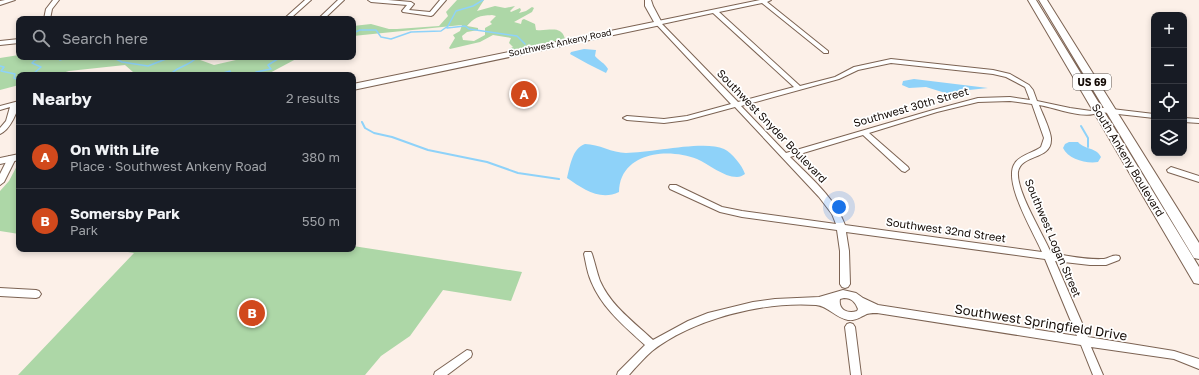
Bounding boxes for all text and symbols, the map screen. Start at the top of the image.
map controls [1151,12,1187,156]
button: + [1151,12,1187,48]
search box [16,16,356,60]
street label: Southwest Ankeny Road [507,26,612,59]
icon: search [30,27,52,49]
text: Search here [62,29,148,47]
button: − [1151,48,1187,84]
street label: Southwest Snyder Boulevard [715,66,830,185]
road number: US 69 [1073,74,1111,90]
pin: A [511,79,537,109]
street label: Southwest 30th Street [852,84,970,129]
button: locate [1151,84,1187,120]
text: Nearby [32,88,92,109]
text: 2 results [286,90,340,106]
street label: South Ankeny Boulevard [1090,101,1167,219]
button: layers [1151,120,1187,156]
text: On With Life [70,140,159,158]
text: A [40,149,50,165]
text: 380 m [302,149,340,165]
text: Place · Southwest Ankeny Road [70,158,267,174]
street label: Southwest Logan Street [1023,177,1084,299]
your location [829,197,849,217]
text: Somersby Park [70,204,180,222]
text: B [40,213,50,229]
text: 550 m [302,213,340,229]
street label: Southwest 32nd Street [885,215,1007,244]
text: Park [70,222,98,238]
pin: B [239,298,265,328]
street label: Southwest Springfield Drive [954,300,1128,344]

